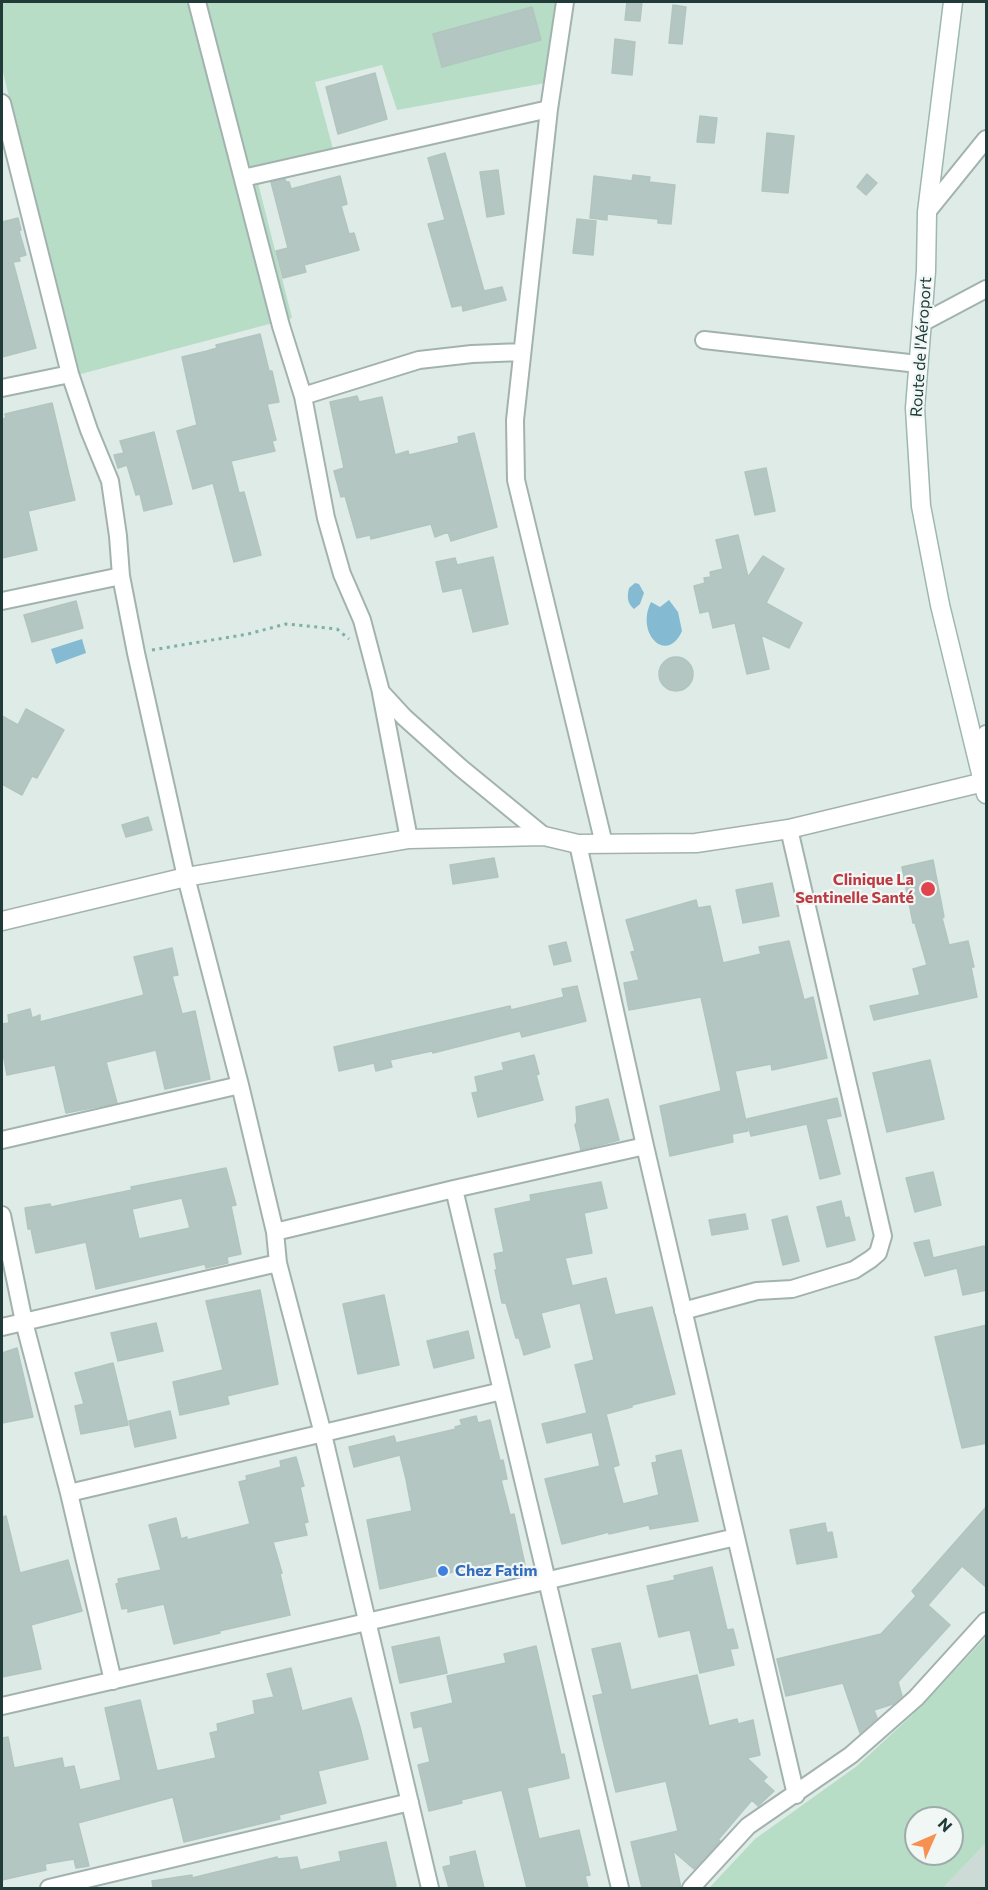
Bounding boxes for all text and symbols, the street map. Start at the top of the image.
street label: Route de l'Aéroport [907,276,935,418]
place label: Clinique La Sentinelle Santé [795,870,914,908]
marker: Clinique La Sentinelle Santé [919,880,937,898]
place label: Chez Fatim [455,1561,537,1581]
marker: Chez Fatim [436,1564,450,1578]
north arrow [904,1806,964,1866]
text: N [935,1813,957,1835]

